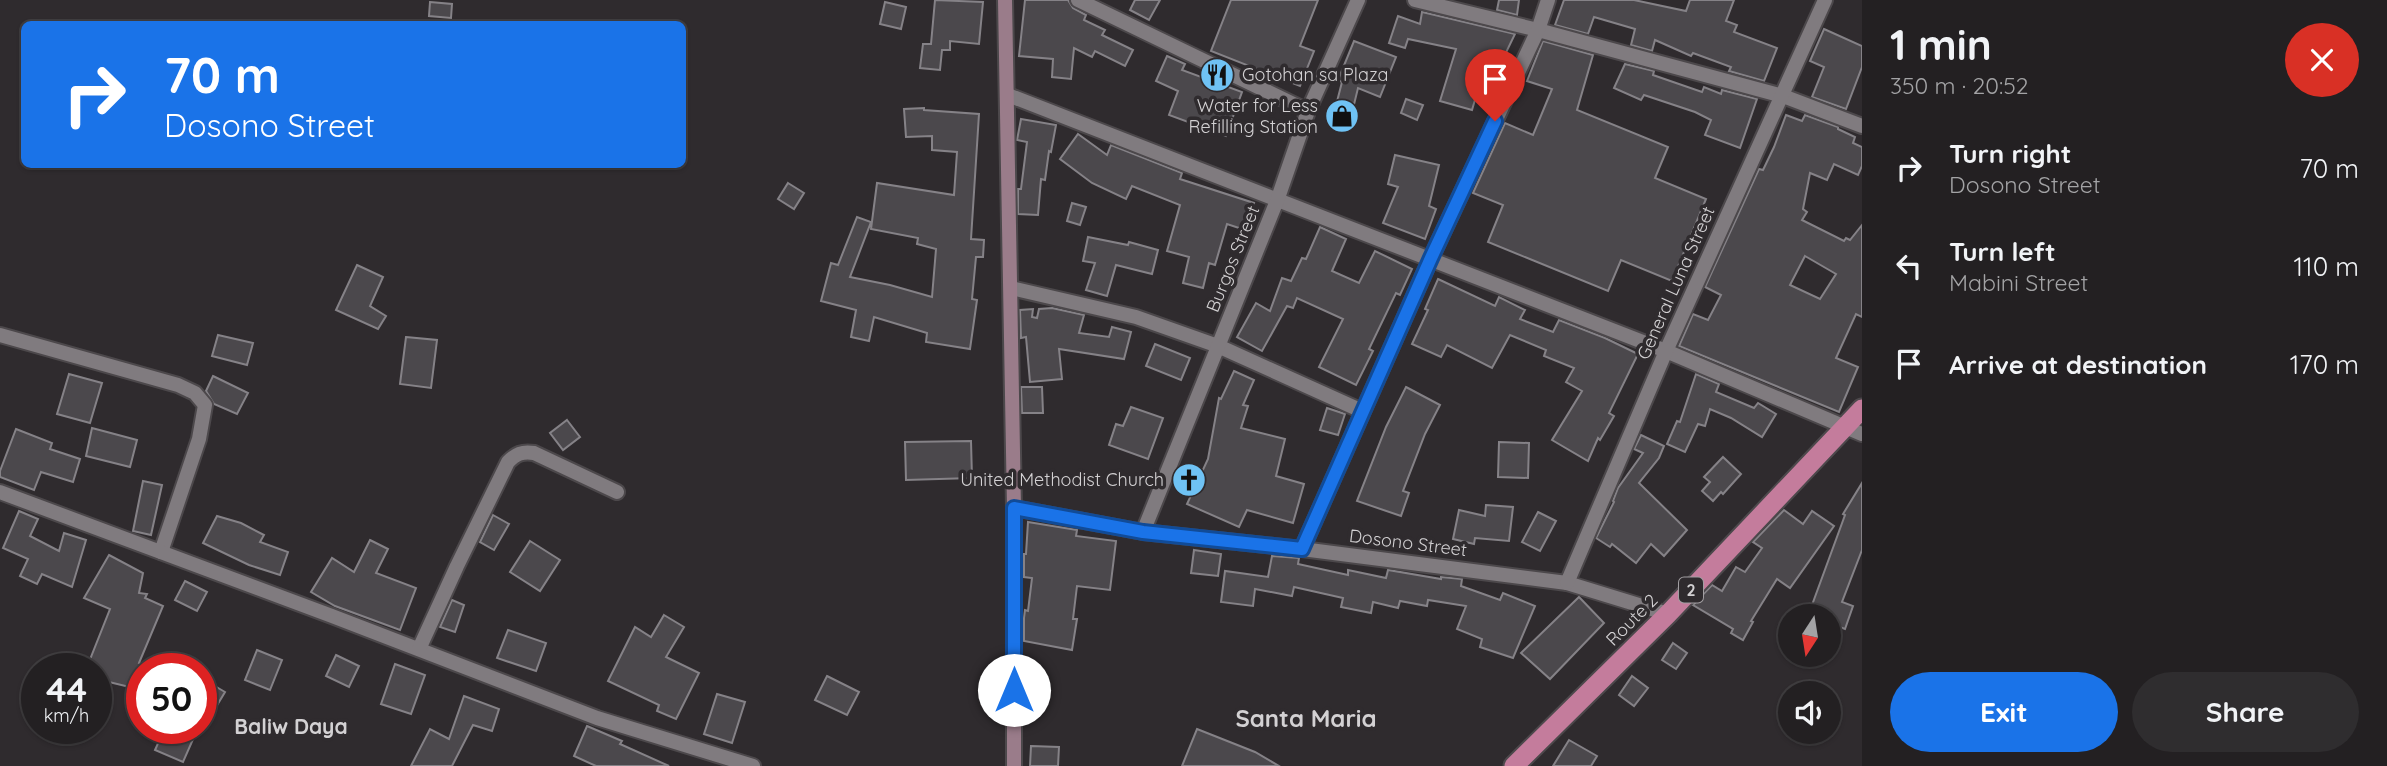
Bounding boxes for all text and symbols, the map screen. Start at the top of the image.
text: 1 min [1890,18,1992,71]
button: close [2285,23,2359,97]
text: 70 m [164,44,280,105]
icon: right [49,49,140,140]
pin [1465,49,1525,121]
restaurant icon: Gotohan sa Plaza [1198,56,1236,94]
icon: arrive [1476,60,1514,98]
place label: Gotohan sa Plaza [1242,63,1388,86]
text: 350 m · 20:52 [1890,71,2029,100]
place label: Water for Less Refilling Station [1189,94,1318,138]
shop icon: Water for Less Refilling Station [1323,97,1361,135]
text: Dosono Street [164,105,375,145]
text: Turn right [1949,137,2071,170]
icon: right [1890,149,1928,187]
text: 70 m [2299,152,2359,185]
text: Dosono Street [1949,170,2101,199]
street label: Burgos Street [1201,202,1264,315]
street label: General Luna Street [1631,203,1720,363]
text: Turn left [1949,235,2056,268]
icon: left [1890,247,1928,285]
text: 110 m [2293,250,2359,283]
text: Mabini Street [1949,268,2088,297]
icon: arrive [1890,345,1928,383]
text: Arrive at destination [1949,348,2207,381]
text: 170 m [2290,348,2359,381]
church icon: United Methodist Church [1170,461,1208,499]
place label: United Methodist Church [960,468,1164,491]
street label: Dosono Street [1348,524,1468,561]
road number: 2 [1679,578,1703,603]
street label: Route 2 [1601,589,1662,650]
north arrow [1778,604,1841,667]
map controls [1778,604,1841,744]
speed limit sign: 50 [126,653,217,744]
position arrow [977,653,1051,727]
text: 44 [46,667,87,711]
button: Exit [1890,672,2118,752]
button: Share [2132,672,2359,752]
button: sound [1778,681,1841,744]
district label: Santa Maria [1235,703,1377,733]
text: km/h [44,704,89,727]
district label: Baliw Daya [234,713,348,739]

